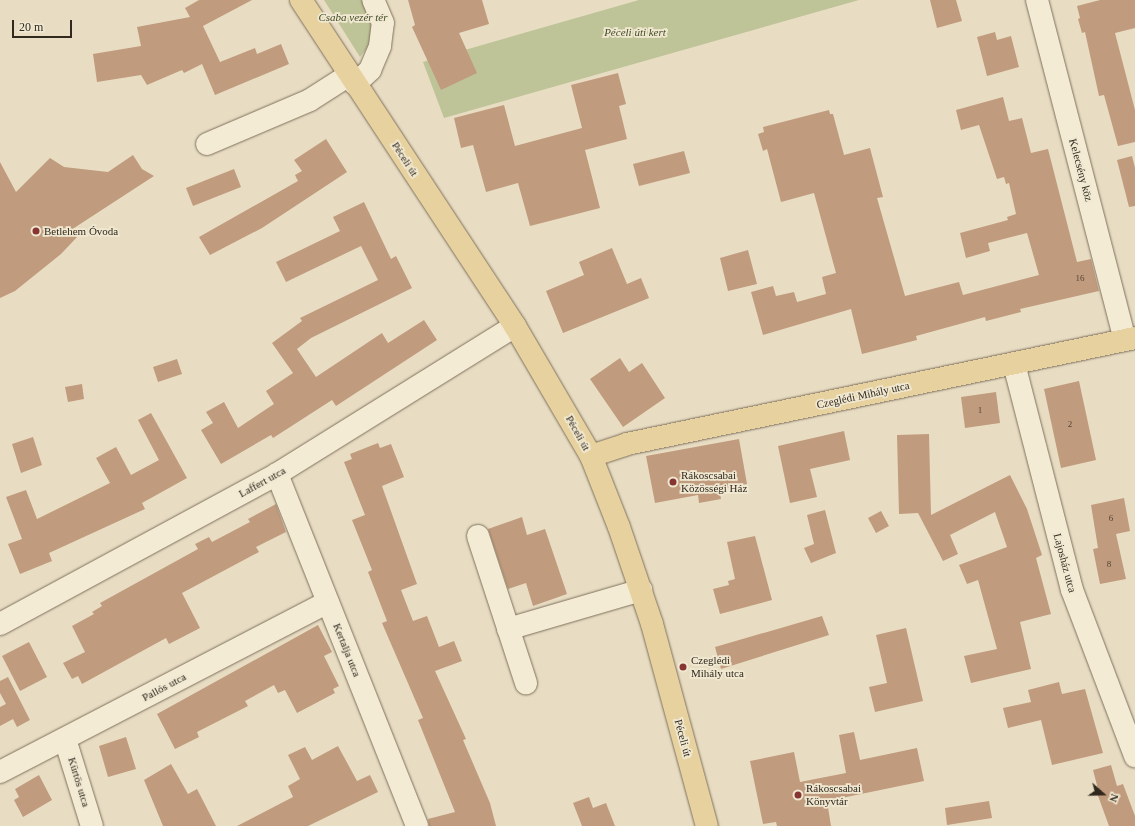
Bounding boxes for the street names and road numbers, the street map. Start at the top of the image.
street label: Kelecsény köz [1066,137,1096,203]
street label: Péceli út [389,139,421,179]
street label: Czeglédi Mihály utca [815,379,911,411]
street label: Péceli út [563,413,593,453]
street label: Laffert utca [236,464,288,500]
street label: Lajosház utca [1051,532,1079,594]
street label: Kertalja utca [330,621,364,679]
street label: Pallós utca [140,670,188,704]
street label: Péceli út [672,718,694,758]
street label: Kürtös utca [65,756,93,808]

